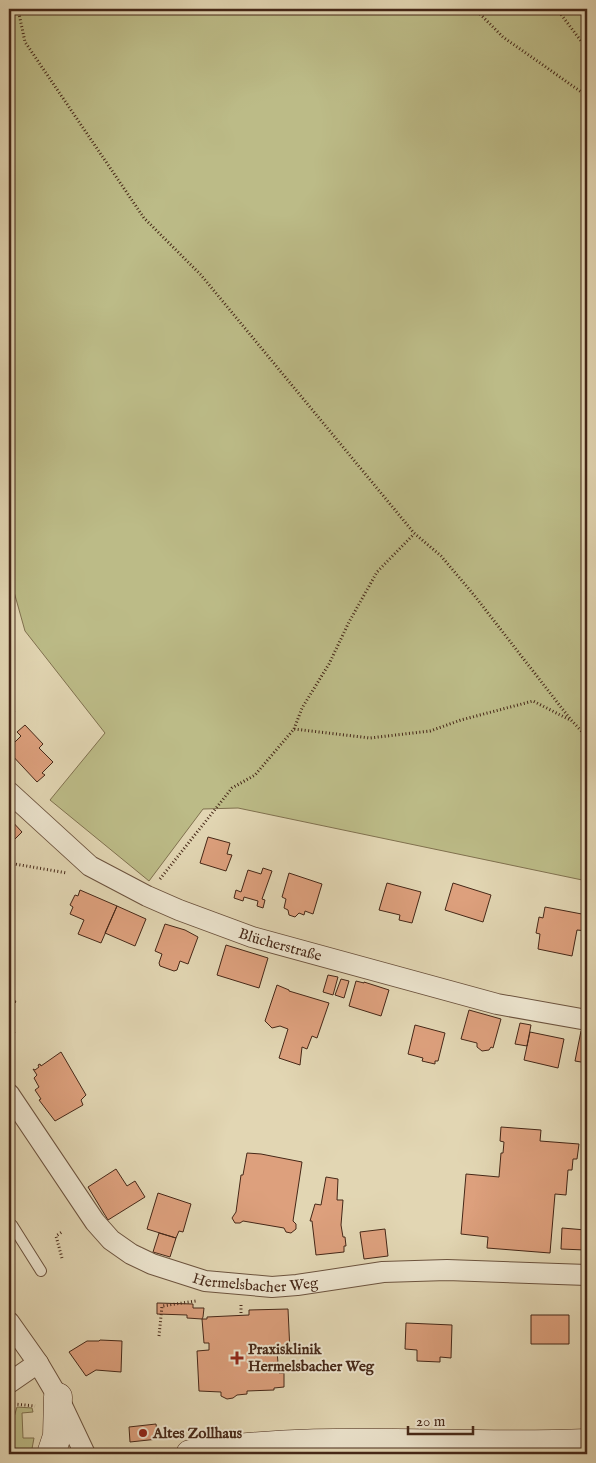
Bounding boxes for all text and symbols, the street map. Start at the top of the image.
street label: Blücherstraße [236,924,324,966]
street label: Hermelsbacher Weg [190,1269,320,1297]
place label: Praxisklinik Hermelsbacher Weg [248,1340,375,1376]
marker: Praxisklinik Hermelsbacher Weg [230,1351,244,1365]
scale bar [408,1403,474,1435]
text: 20 m [416,1412,446,1431]
place label: Altes Zollhaus [152,1424,243,1443]
marker: Altes Zollhaus [137,1427,149,1439]

